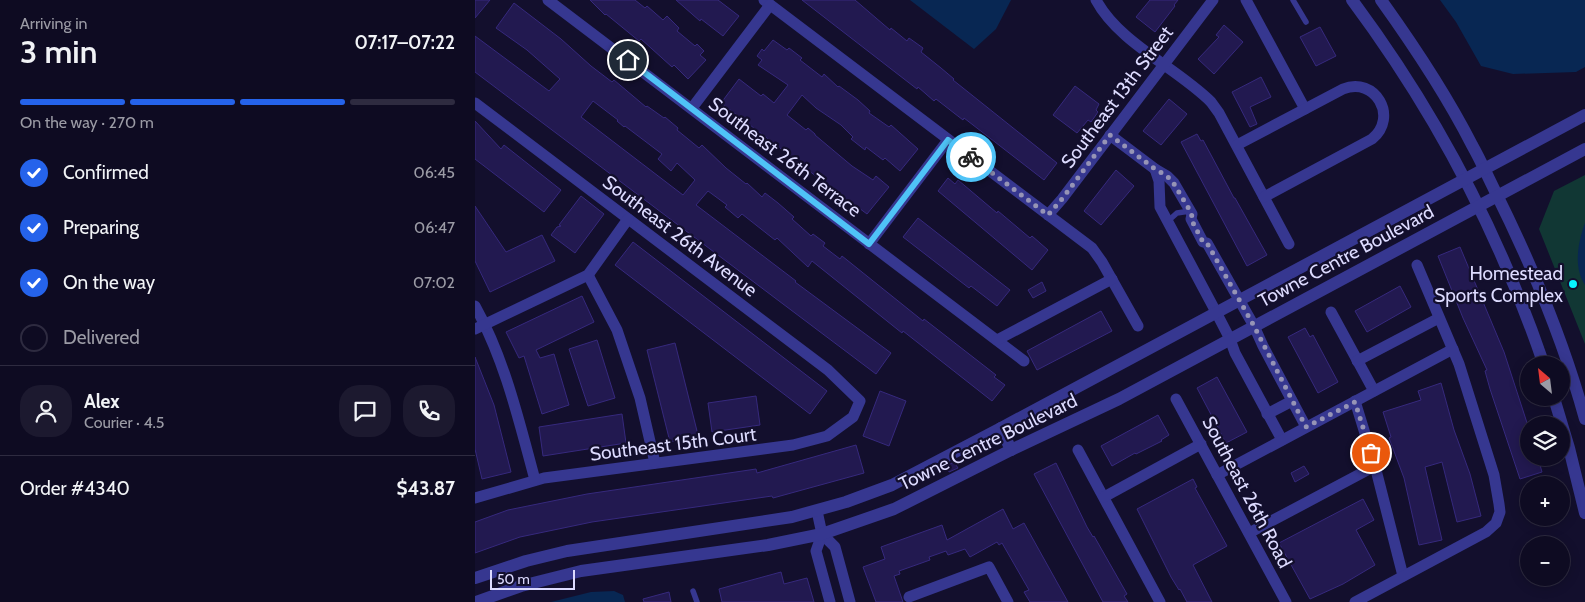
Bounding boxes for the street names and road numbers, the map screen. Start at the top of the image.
street label: Southeast 13th Street [1056,21,1178,173]
street label: Southeast 26th Terrace [704,92,866,222]
street label: Southeast 26th Avenue [598,170,762,302]
street label: Towne Centre Boulevard [1254,200,1438,312]
street label: Towne Centre Boulevard [895,389,1081,495]
street label: Southeast 26th Road [1197,412,1297,572]
street label: Southeast 15th Court [589,422,758,466]

